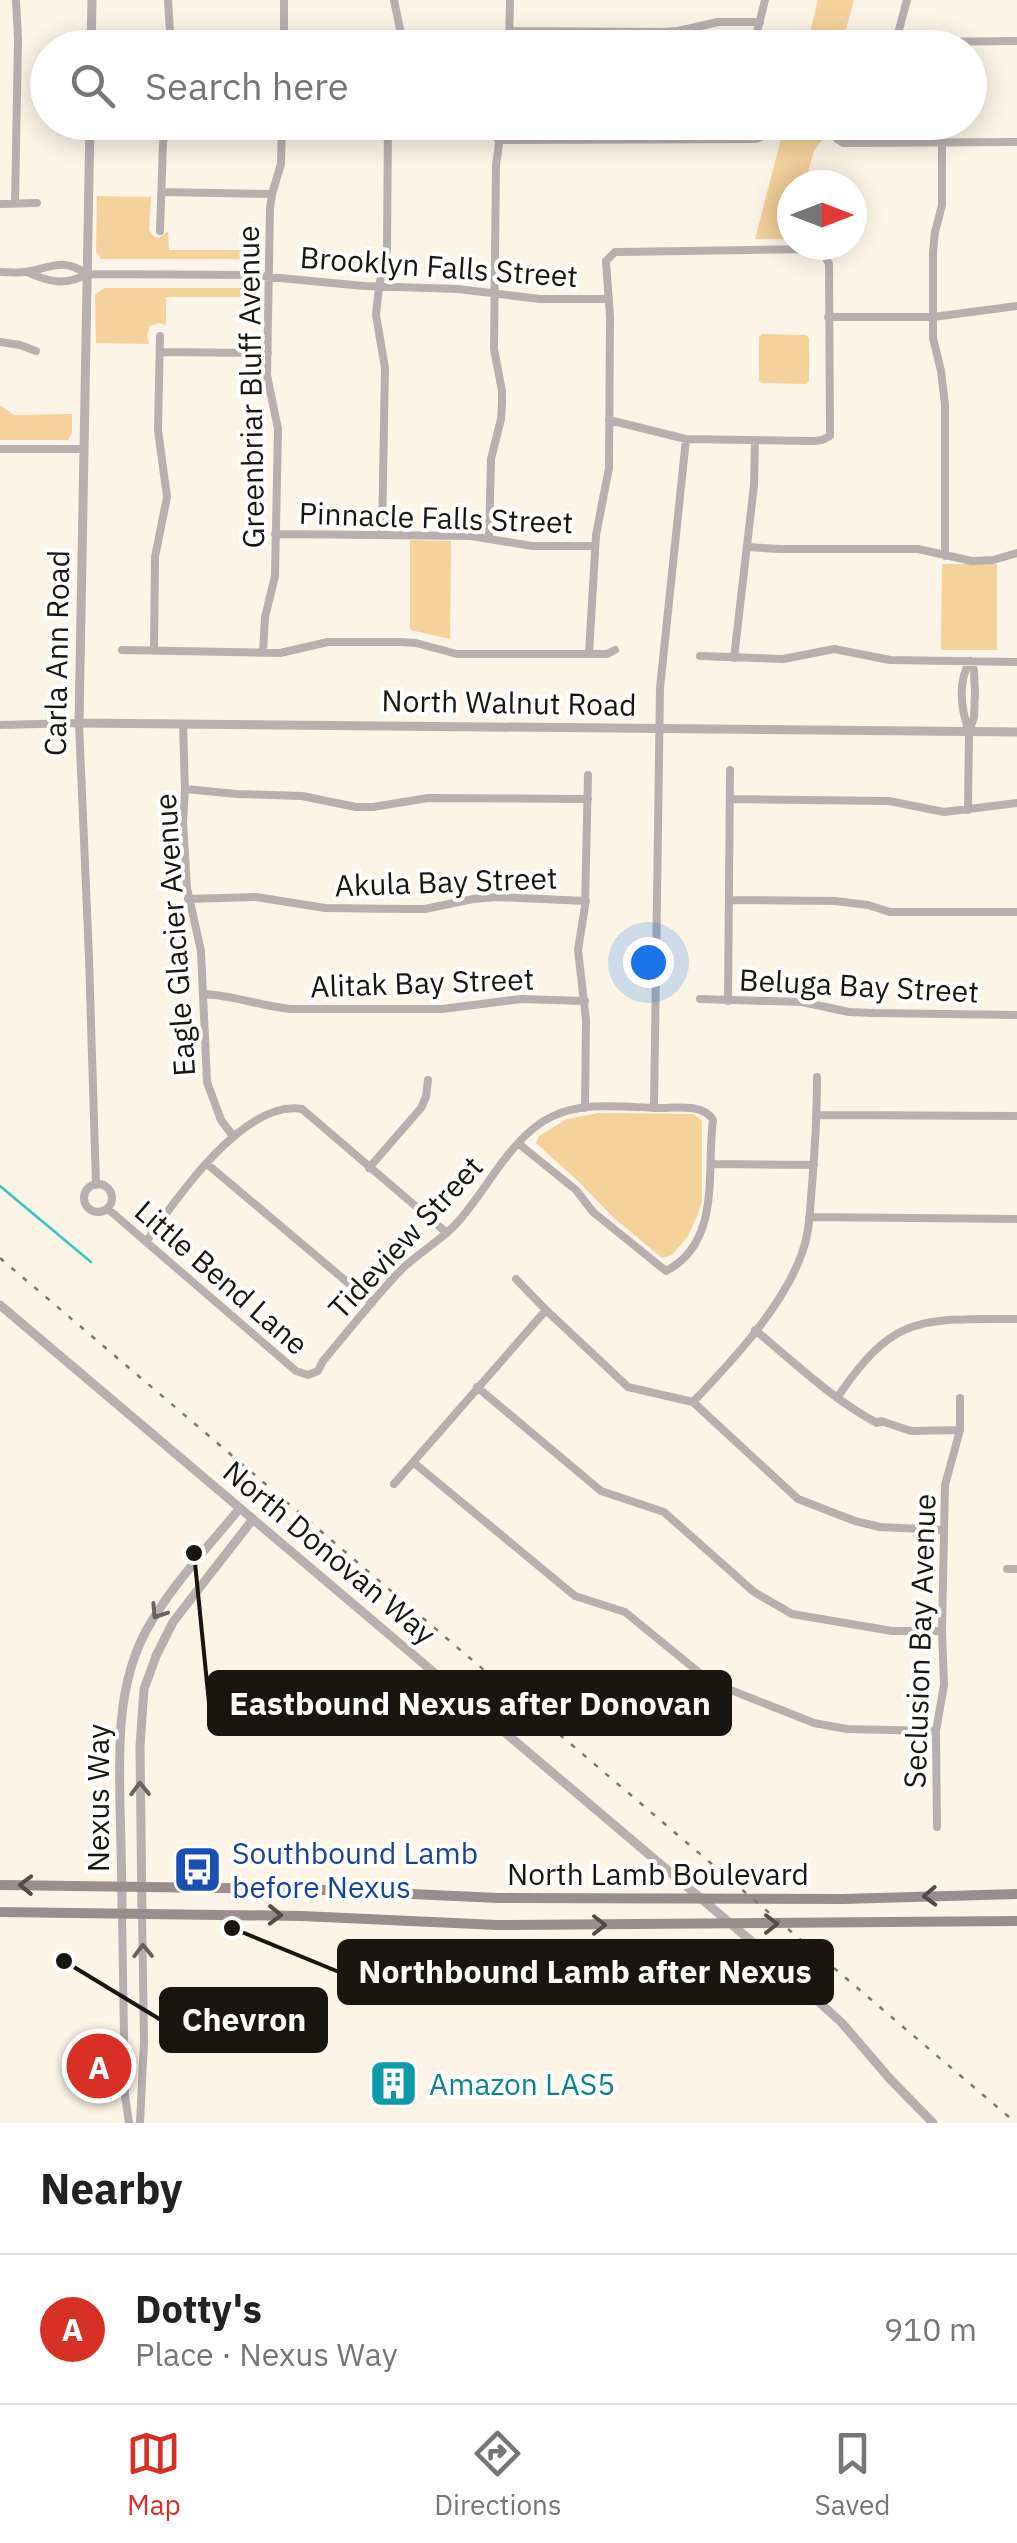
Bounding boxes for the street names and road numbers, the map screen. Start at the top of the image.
street label: Greenbriar Bluff Avenue [228,225,272,549]
street label: Brooklyn Falls Street [299,237,579,295]
street label: Pinnacle Falls Street [298,493,574,541]
street label: Carla Ann Road [35,550,77,756]
street label: North Walnut Road [381,680,637,724]
street label: Eagle Glacier Avenue [145,792,203,1078]
street label: Akula Bay Street [334,858,558,904]
street label: Alitak Bay Street [309,959,535,1005]
street label: Beluga Bay Street [738,959,980,1011]
street label: Tideview Street [319,1147,491,1327]
street label: Little Bend Lane [127,1191,317,1363]
street label: North Donovan Way [215,1451,445,1653]
street label: Seclusion Bay Avenue [894,1493,944,1789]
street label: Nexus Way [78,1724,117,1872]
street label: North Lamb Boulevard [507,1854,809,1893]

